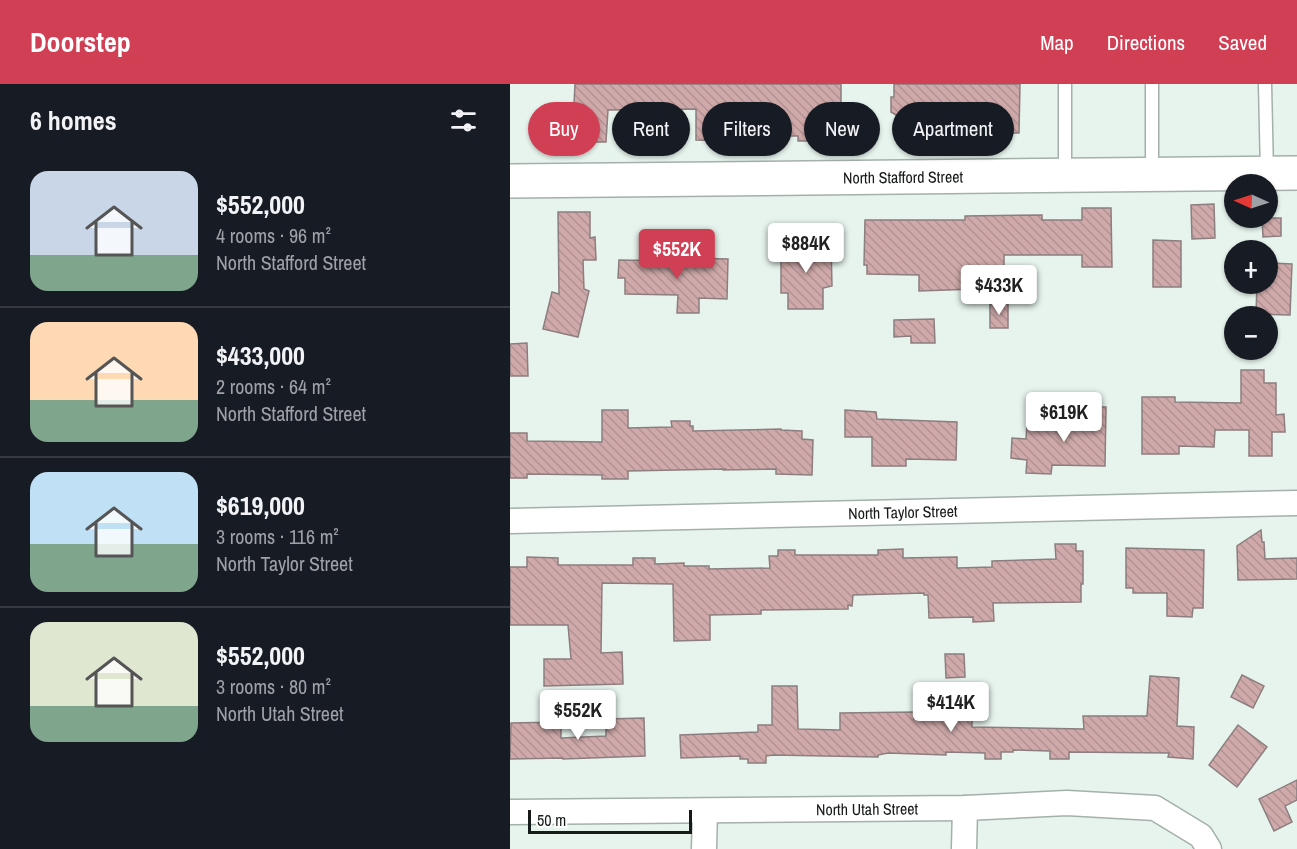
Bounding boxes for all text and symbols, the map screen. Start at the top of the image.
text: Doorstep [30,23,131,61]
text: Map [1040,28,1074,57]
text: Directions [1107,28,1185,57]
text: Saved [1218,28,1267,57]
chip: Buy [528,102,600,156]
chip: Rent [612,102,690,156]
chip: Filters [702,102,792,156]
chip: New [804,102,880,156]
chip: Apartment [892,102,1014,156]
text: 6 homes [30,103,117,138]
icon: filters [447,104,480,137]
street label: North Stafford Street [843,165,964,189]
north arrow [1224,174,1278,228]
map controls [1224,174,1278,360]
text: $552,000 [216,187,305,222]
icon: home [78,195,150,267]
text: 4 rooms · 96 m² [216,222,331,249]
pin: $884K [764,223,848,274]
pin: $552K [635,229,719,280]
text: $884K [782,229,830,256]
text: $552K [653,235,701,262]
button: + [1224,240,1278,294]
text: North Stafford Street [216,249,366,276]
pin: $433K [957,265,1041,316]
text: $433K [975,271,1023,298]
button: − [1224,306,1278,360]
text: $433,000 [216,338,305,373]
icon: home [78,346,150,418]
text: 2 rooms · 64 m² [216,373,331,400]
pin: $619K [1022,392,1106,443]
text: $619K [1040,398,1088,425]
text: North Stafford Street [216,400,366,427]
text: $619,000 [216,488,305,523]
icon: home [78,496,150,568]
street label: North Taylor Street [848,500,958,524]
text: 3 rooms · 116 m² [216,523,339,550]
text: North Taylor Street [216,550,353,577]
text: $552,000 [216,638,305,673]
icon: home [78,646,150,718]
text: 3 rooms · 80 m² [216,673,331,700]
pin: $414K [909,682,993,733]
text: $414K [927,688,975,715]
pin: $552K [536,690,620,741]
text: $552K [554,696,602,723]
text: North Utah Street [216,700,344,727]
street label: North Utah Street [816,797,919,820]
scale bar [528,807,692,834]
text: 50 m [537,809,566,831]

